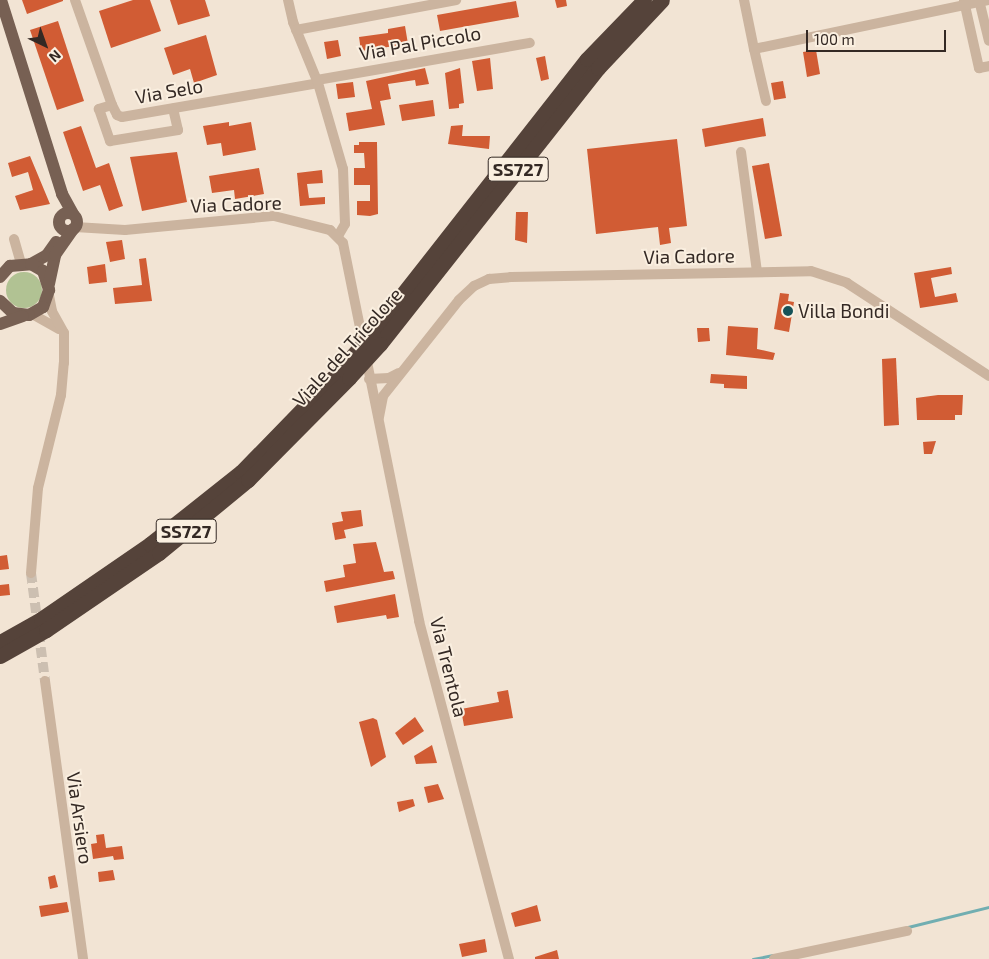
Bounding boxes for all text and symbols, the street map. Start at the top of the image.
north arrow [20,20,70,70]
scale bar [809,20,949,52]
street label: Via Pal Piccolo [357,21,483,65]
text: 100 m [814,30,855,48]
text: N [46,47,65,66]
street label: Via Selo [133,74,205,108]
road number: SS727 [487,153,549,184]
street label: Via Cadore [190,191,282,217]
street label: Via Cadore [643,244,735,268]
street label: Viale del Tricolore [287,282,407,412]
place label: Villa Bondi [798,300,889,322]
marker: Villa Bondi [782,305,794,317]
road number: SS727 [155,516,217,546]
street label: Via Trentola [425,614,473,720]
street label: Via Arsiero [62,770,98,866]

